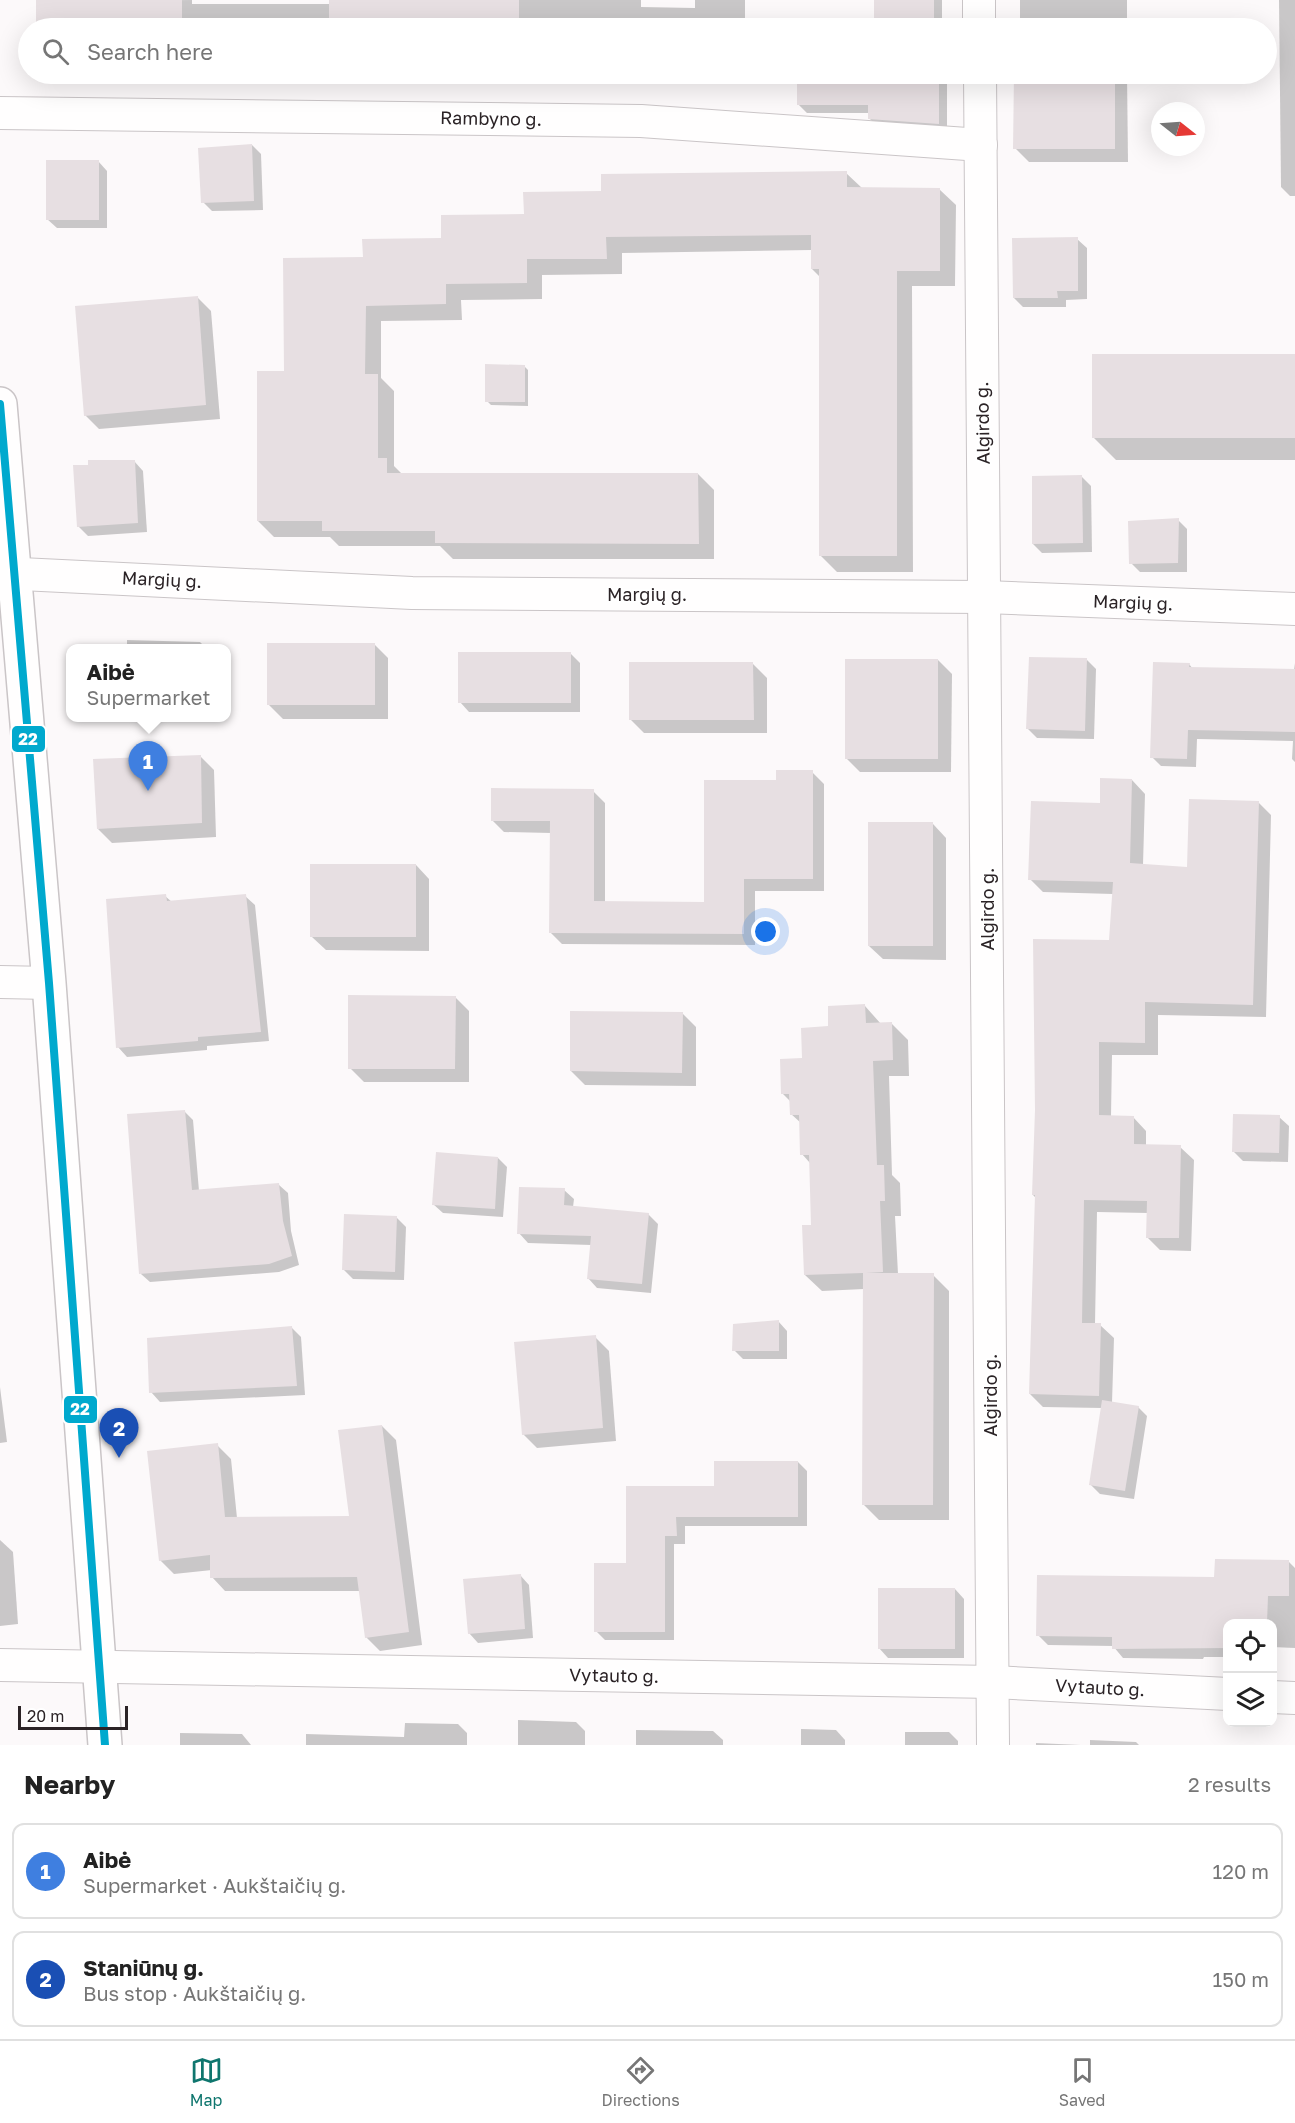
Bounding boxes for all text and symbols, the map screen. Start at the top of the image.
search box [18,18,1277,84]
icon: search [39,35,72,68]
text: Search here [87,38,213,65]
north arrow [1151,102,1205,156]
street label: Rambyno g. [440,106,542,130]
street label: Algirdo g. [970,381,994,465]
street label: Margių g. [121,566,203,592]
street label: Margių g. [607,583,687,605]
street label: Margių g. [1093,590,1174,614]
popup [66,644,231,722]
text: Aibė [87,658,135,685]
text: Supermarket [87,685,210,709]
line badge: 22 [11,725,46,753]
text: 22 [18,729,38,749]
pin: 1 [128,742,168,791]
street label: Algirdo g. [976,868,998,950]
your location [751,917,780,946]
street label: Algirdo g. [979,1354,1001,1436]
line badge: 22 [63,1395,98,1424]
text: 22 [70,1399,90,1419]
pin: 2 [100,1408,138,1458]
map controls [1223,1619,1277,1727]
button: locate [1223,1619,1277,1673]
street label: Vytauto g. [569,1663,659,1687]
button: layers [1223,1673,1277,1727]
street label: Vytauto g. [1055,1674,1146,1700]
scale bar [18,1703,128,1730]
text: 20 m [27,1706,64,1726]
text: Nearby [24,1769,115,1800]
text: 2 results [1188,1772,1271,1796]
text: Aibė [83,1846,131,1873]
text: 1 [40,1859,51,1883]
text: 120 m [1213,1859,1269,1883]
text: Supermarket · Aukštaičių g. [83,1873,346,1897]
text: Staniūnų g. [83,1954,204,1981]
text: 2 [39,1967,52,1991]
text: 150 m [1213,1967,1269,1991]
text: Bus stop · Aukštaičių g. [83,1981,306,2005]
tab: Map [190,2054,223,2110]
tab: Directions [602,2054,680,2110]
tab: Saved [1059,2054,1105,2110]

